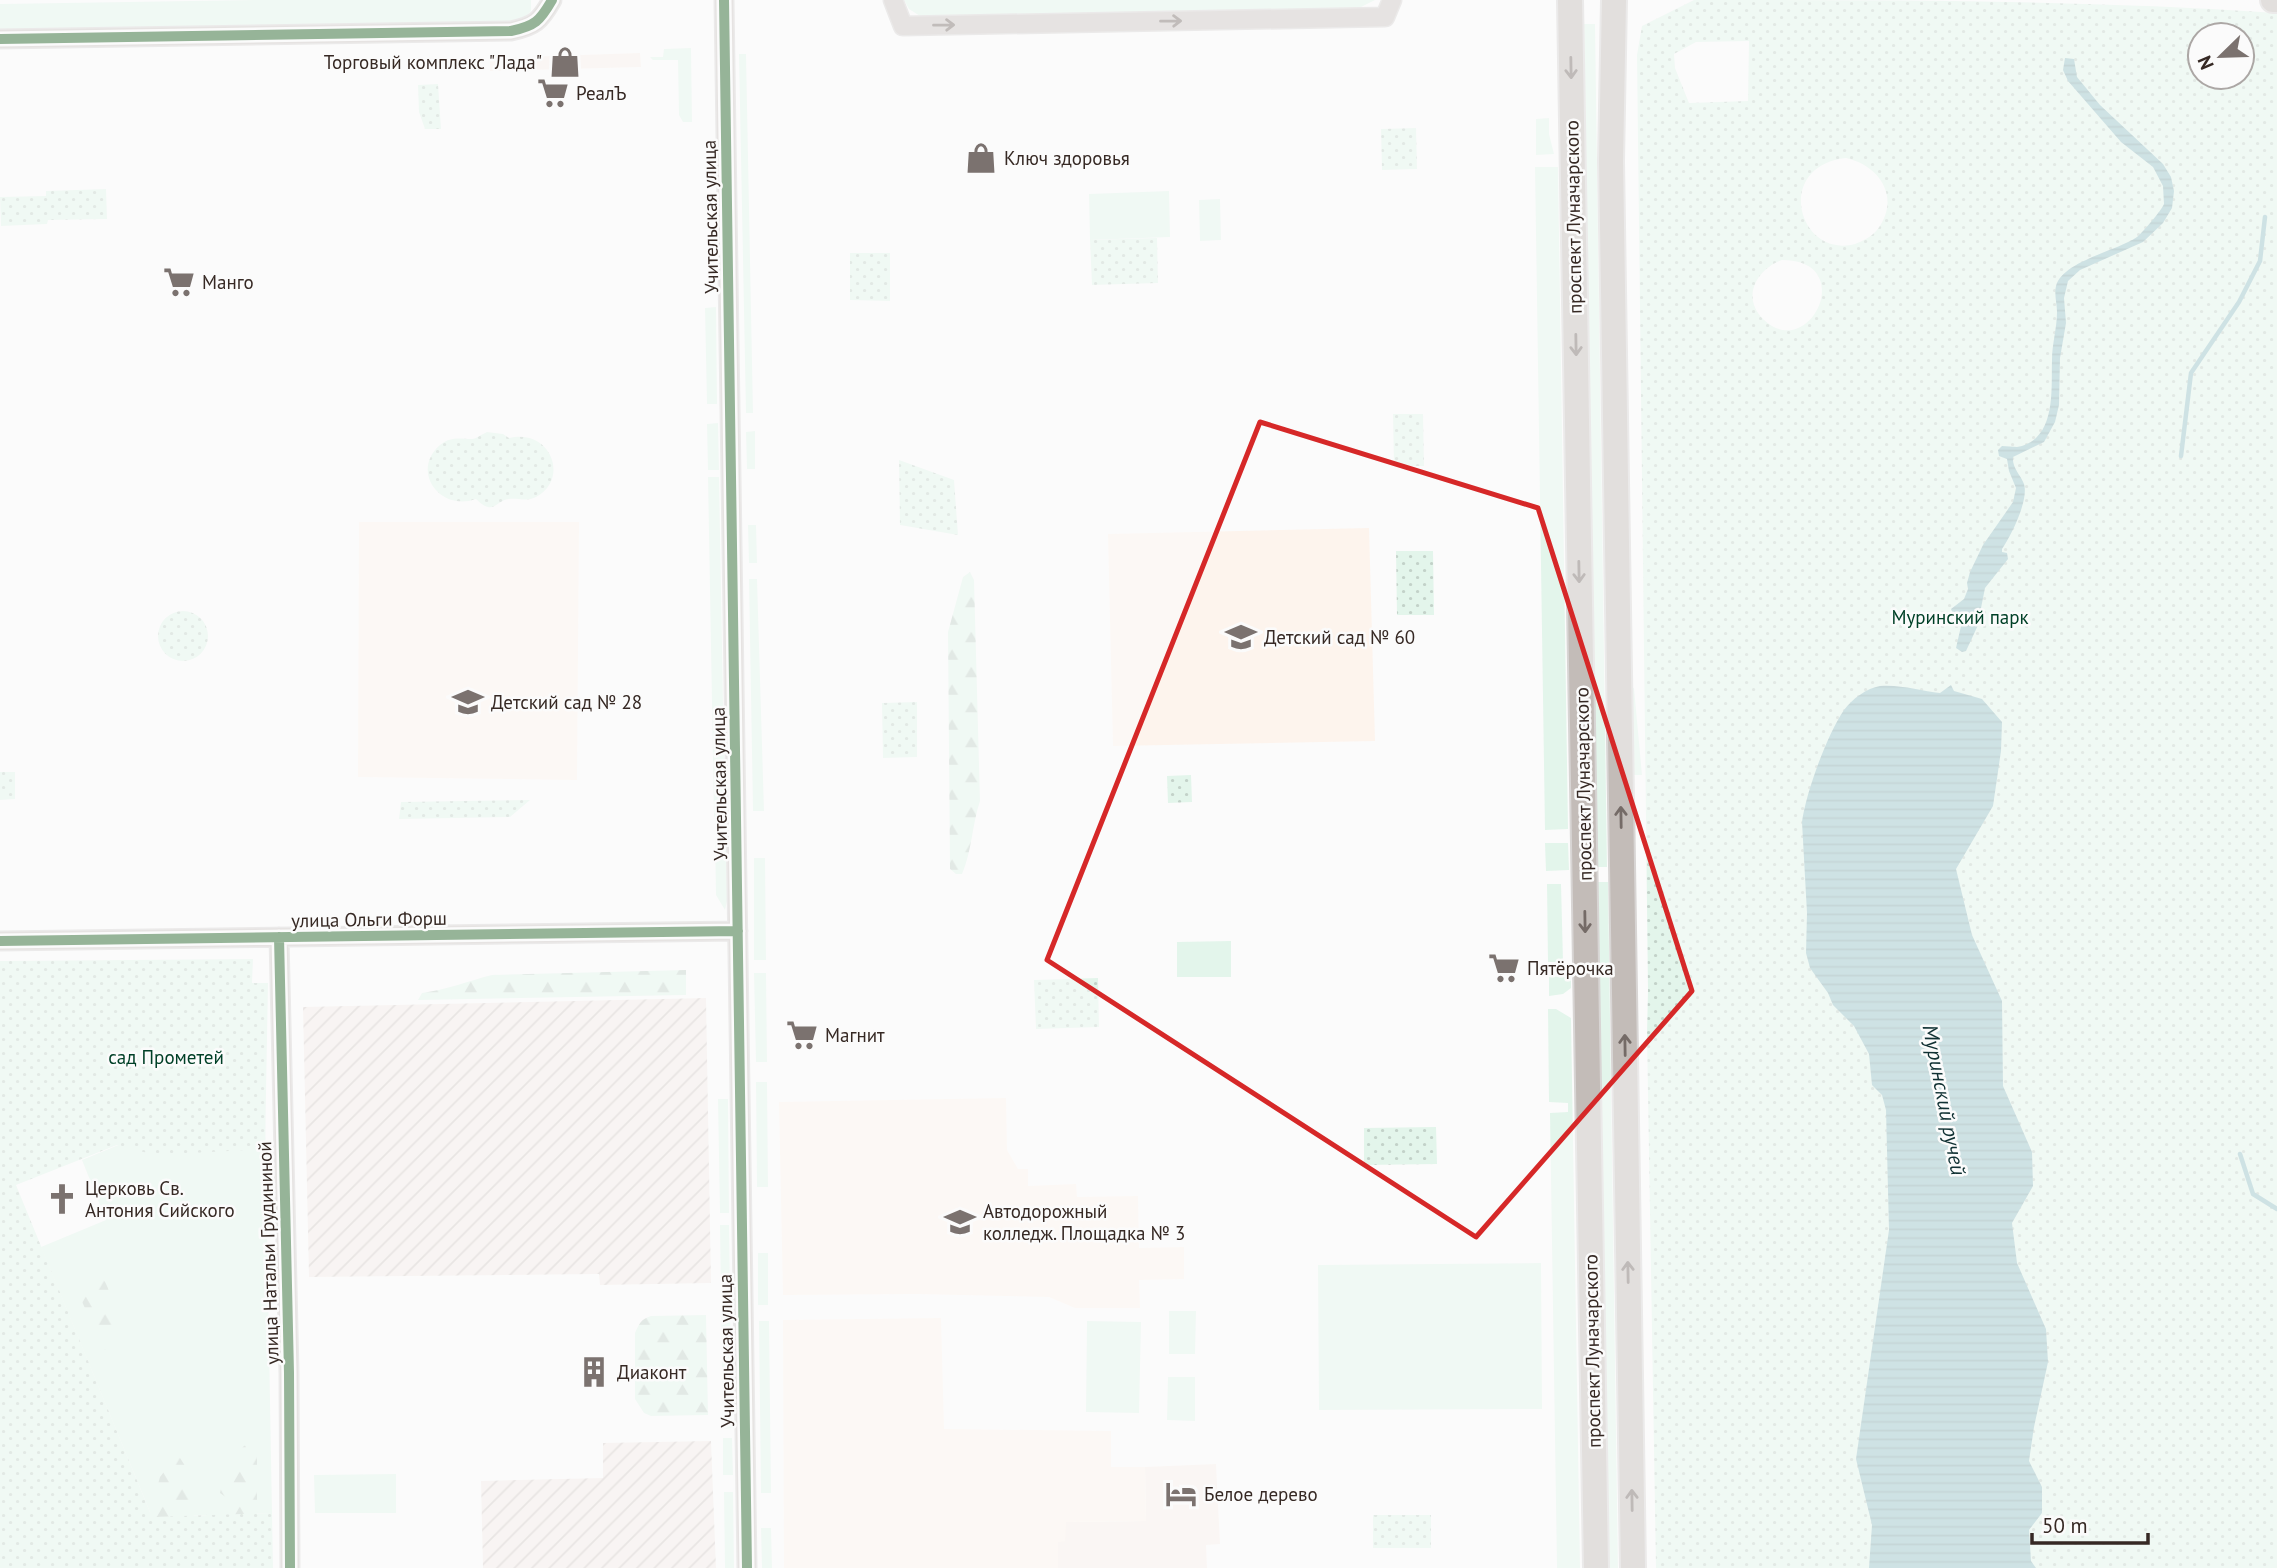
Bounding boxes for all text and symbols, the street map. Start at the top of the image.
one-way arrow [1159,14,1182,27]
one-way arrow [932,18,955,32]
north arrow [2186,21,2256,91]
shop icon: Торговый комплекс "Лада" [548,45,582,79]
place label: Торговый комплекс "Лада" [324,50,542,74]
text: N [2192,52,2219,73]
one-way arrow [1564,56,1578,79]
supermarket icon: РеалЪ [536,76,570,110]
place label: РеалЪ [576,81,627,105]
street label: проспект Луначарского [1559,120,1587,314]
street label: Учительская улица [697,140,723,294]
shop icon: Ключ здоровья [964,141,998,175]
place label: Ключ здоровья [1004,146,1130,170]
supermarket icon: Манго [162,265,196,299]
place label: Манго [202,270,254,294]
one-way arrow [1569,333,1582,356]
one-way arrow [1572,560,1586,583]
park label: Муринский парк [1891,605,2029,629]
school or university icon: Детский сад № 60 [1224,620,1258,654]
place label: Детский сад № 60 [1264,625,1415,649]
school or university icon: Детский сад № 28 [451,685,485,719]
street label: проспект Луначарского [1569,687,1597,881]
place label: Детский сад № 28 [491,690,642,714]
street label: Учительская улица [706,707,732,861]
one-way arrow [1614,806,1628,829]
street label: улица Ольги Форш [291,906,447,932]
one-way arrow [1578,910,1592,933]
supermarket icon: Пятёрочка [1487,951,1521,985]
place label: Пятёрочка [1527,956,1614,980]
supermarket icon: Магнит [785,1018,819,1052]
water label: Муринский ручей [1917,1022,1972,1178]
place label: Магнит [825,1023,885,1047]
one-way arrow [1618,1034,1632,1057]
park label: сад Прометей [108,1045,224,1069]
street label: улица Натальи Грудининой [252,1141,284,1365]
place label: Церковь Св. Антония Сийского [85,1176,235,1222]
church icon: Церковь Св. Антония Сийского [45,1182,79,1216]
place label: Автодорожный колледж. Площадка № 3 [983,1199,1185,1245]
school or university icon: Автодорожный колледж. Площадка № 3 [943,1205,977,1239]
street label: проспект Луначарского [1578,1254,1606,1448]
one-way arrow [1621,1261,1635,1284]
street label: Учительская улица [713,1274,739,1428]
building icon: Диаконт [577,1355,611,1389]
place label: Диаконт [617,1360,687,1384]
hotel icon: Белое дерево [1164,1477,1198,1511]
place label: Белое дерево [1204,1482,1318,1506]
one-way arrow [1625,1489,1638,1512]
scale bar [2032,1502,2148,1546]
text: 50 m [2042,1512,2088,1539]

